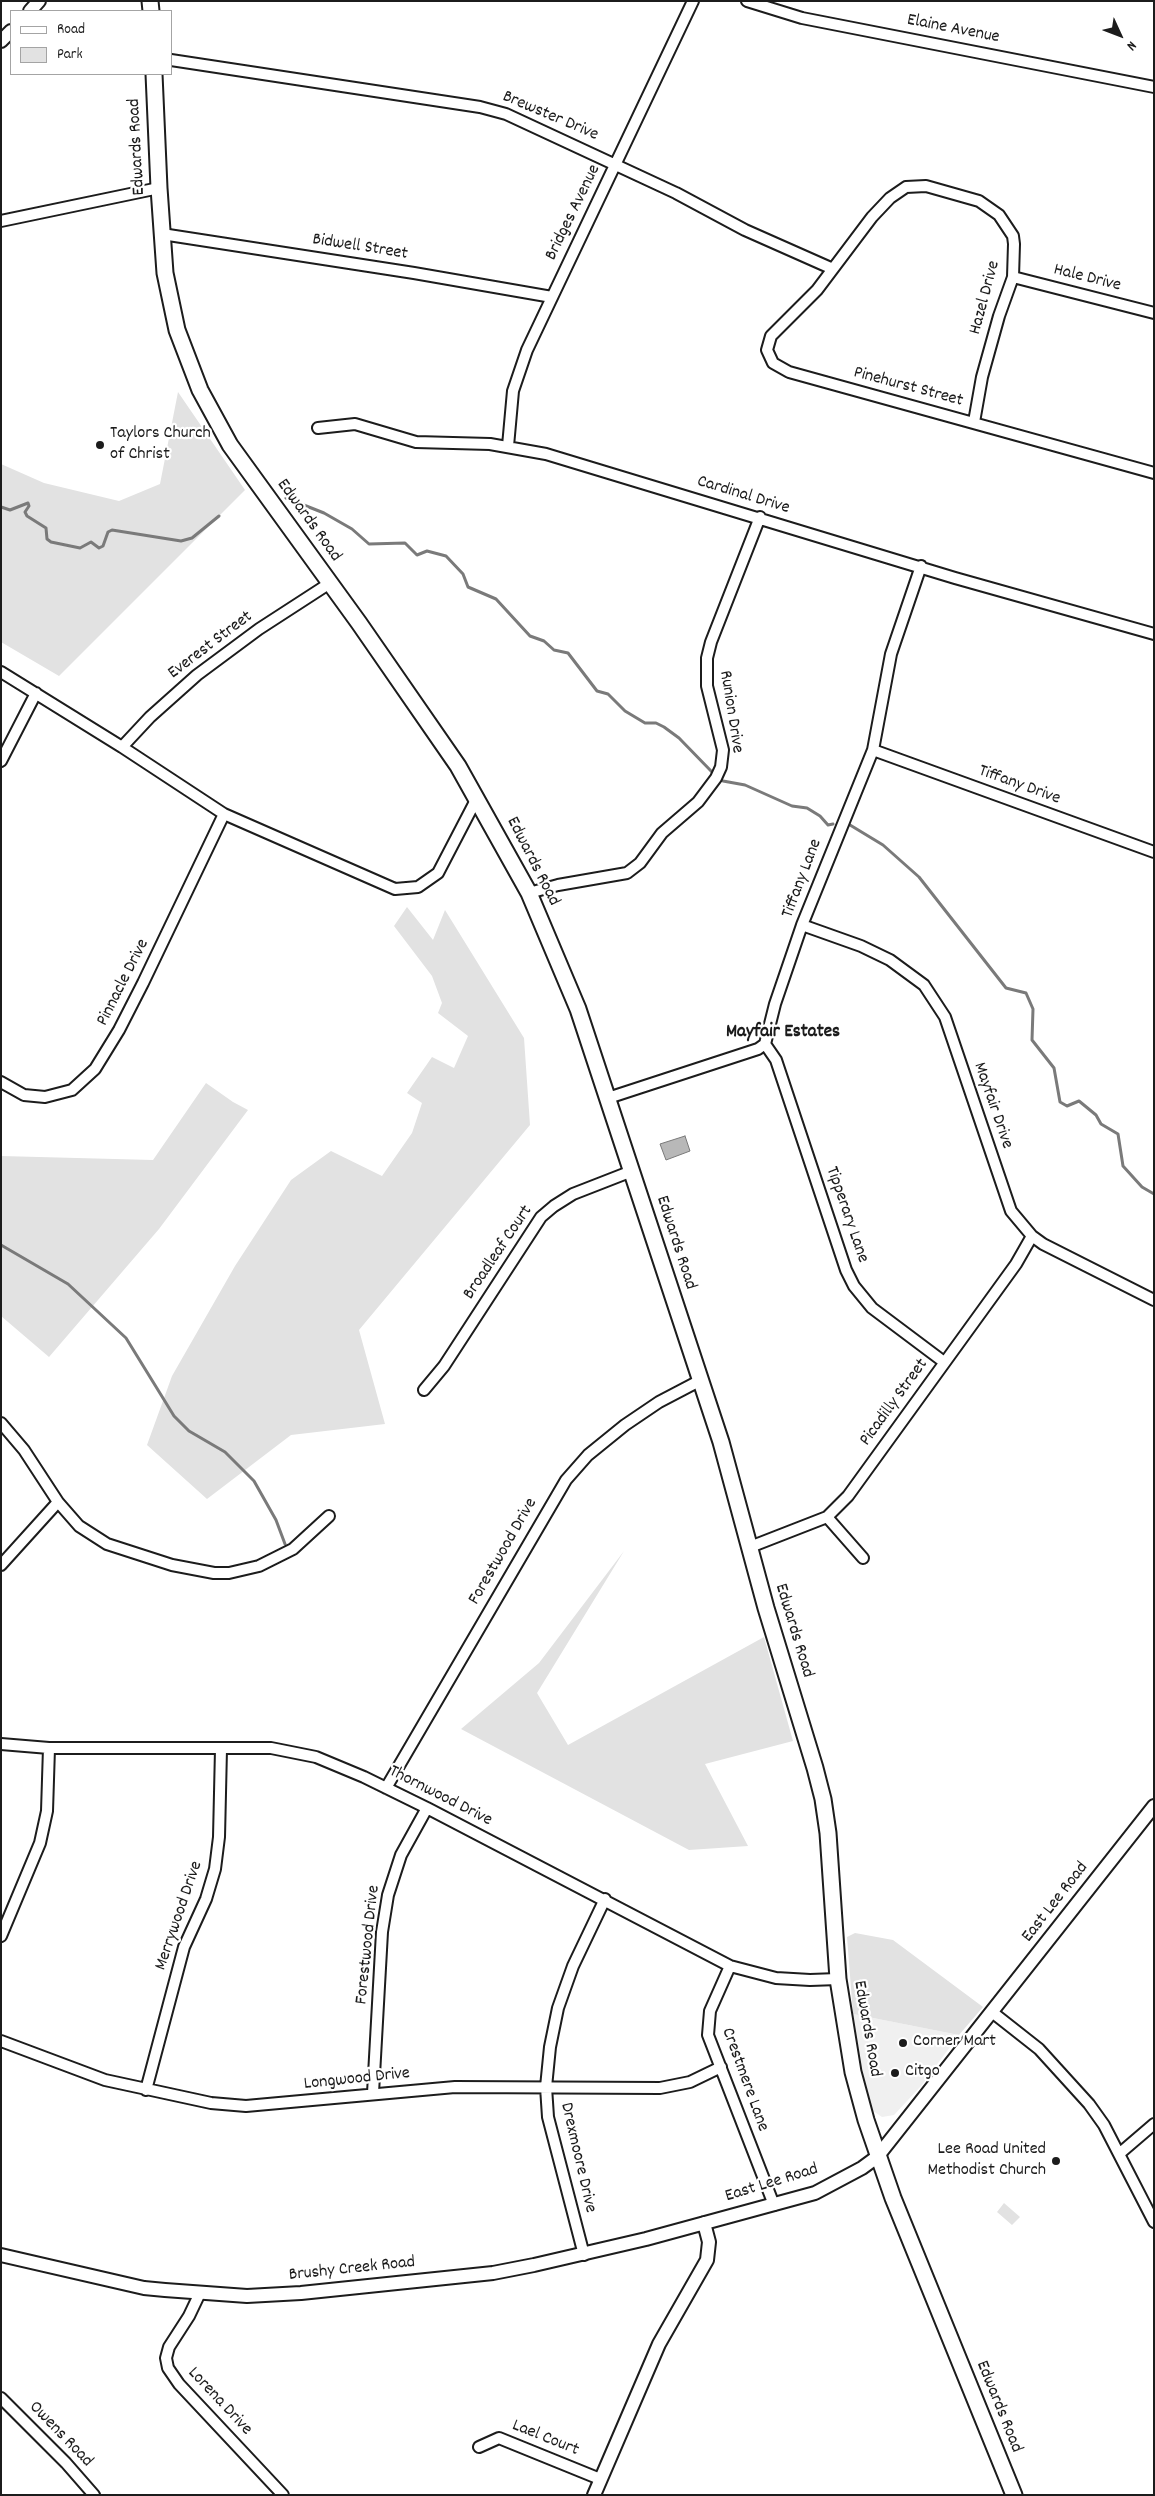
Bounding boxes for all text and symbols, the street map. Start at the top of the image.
legend [10,10,172,75]
street label: Elaine Avenue [905,10,1001,50]
north arrow [1095,10,1145,60]
text: Road [57,19,85,41]
text: N [1121,36,1141,55]
text: Park [57,44,83,66]
street label: Brewster Drive [499,87,601,147]
street label: Edwards Road [125,98,151,196]
street label: Bridges Avenue [542,162,606,264]
street label: Bidwell Street [311,230,409,266]
street label: Hazel Drive [966,259,1006,337]
street label: Hale Drive [1051,260,1123,298]
street label: Pinehurst Street [851,363,965,413]
place label: Taylors Church of Christ [110,424,211,466]
marker: Taylors Church of Christ [94,439,106,451]
street label: Cardinal Drive [694,472,792,520]
street label: Edwards Road [271,475,345,567]
street label: Everest Street [164,607,258,685]
street label: Runion Drive [713,669,747,755]
street label: Tiffany Drive [975,761,1063,811]
street label: Edwards Road [500,814,564,910]
street label: Tiffany Lane [778,836,828,922]
street label: Pinnacle Drive [93,936,155,1030]
district label: Mayfair Estates [726,1022,840,1044]
street label: Mayfair Drive [967,1060,1017,1152]
street label: Tipperary Lane [819,1164,873,1266]
street label: Edwards Road [650,1193,700,1293]
street label: Broadleaf Court [460,1202,538,1304]
street label: Picadilly Street [856,1355,934,1451]
street label: Forestwood Drive [465,1495,543,1609]
street label: Edwards Road [768,1581,818,1681]
street label: Thornwood Drive [385,1762,495,1832]
street label: Merrywood Drive [151,1859,209,1973]
street label: East Lee Road [1018,1859,1094,1947]
street label: Forestwood Drive [352,1884,386,2006]
street label: Edwards Road [847,1979,885,2079]
street label: Crestmere Lane [715,2025,773,2135]
place label: Corner Mart [913,2032,996,2054]
marker: Corner Mart [897,2037,909,2049]
place label: Citgo [905,2062,940,2084]
street label: Longwood Drive [303,2064,411,2096]
marker: Citgo [889,2067,901,2079]
street label: Drexmoore Drive [554,2101,600,2215]
place label: Lee Road United Methodist Church [928,2140,1046,2182]
marker: Lee Road United Methodist Church [1050,2155,1062,2167]
street label: East Lee Road [723,2160,821,2208]
street label: Brushy Creek Road [288,2253,416,2287]
street label: Edwards Road [970,2358,1026,2456]
street label: Lorena Drive [182,2363,256,2441]
street label: Owens Road [23,2397,97,2473]
street label: Lael Court [508,2416,582,2462]

